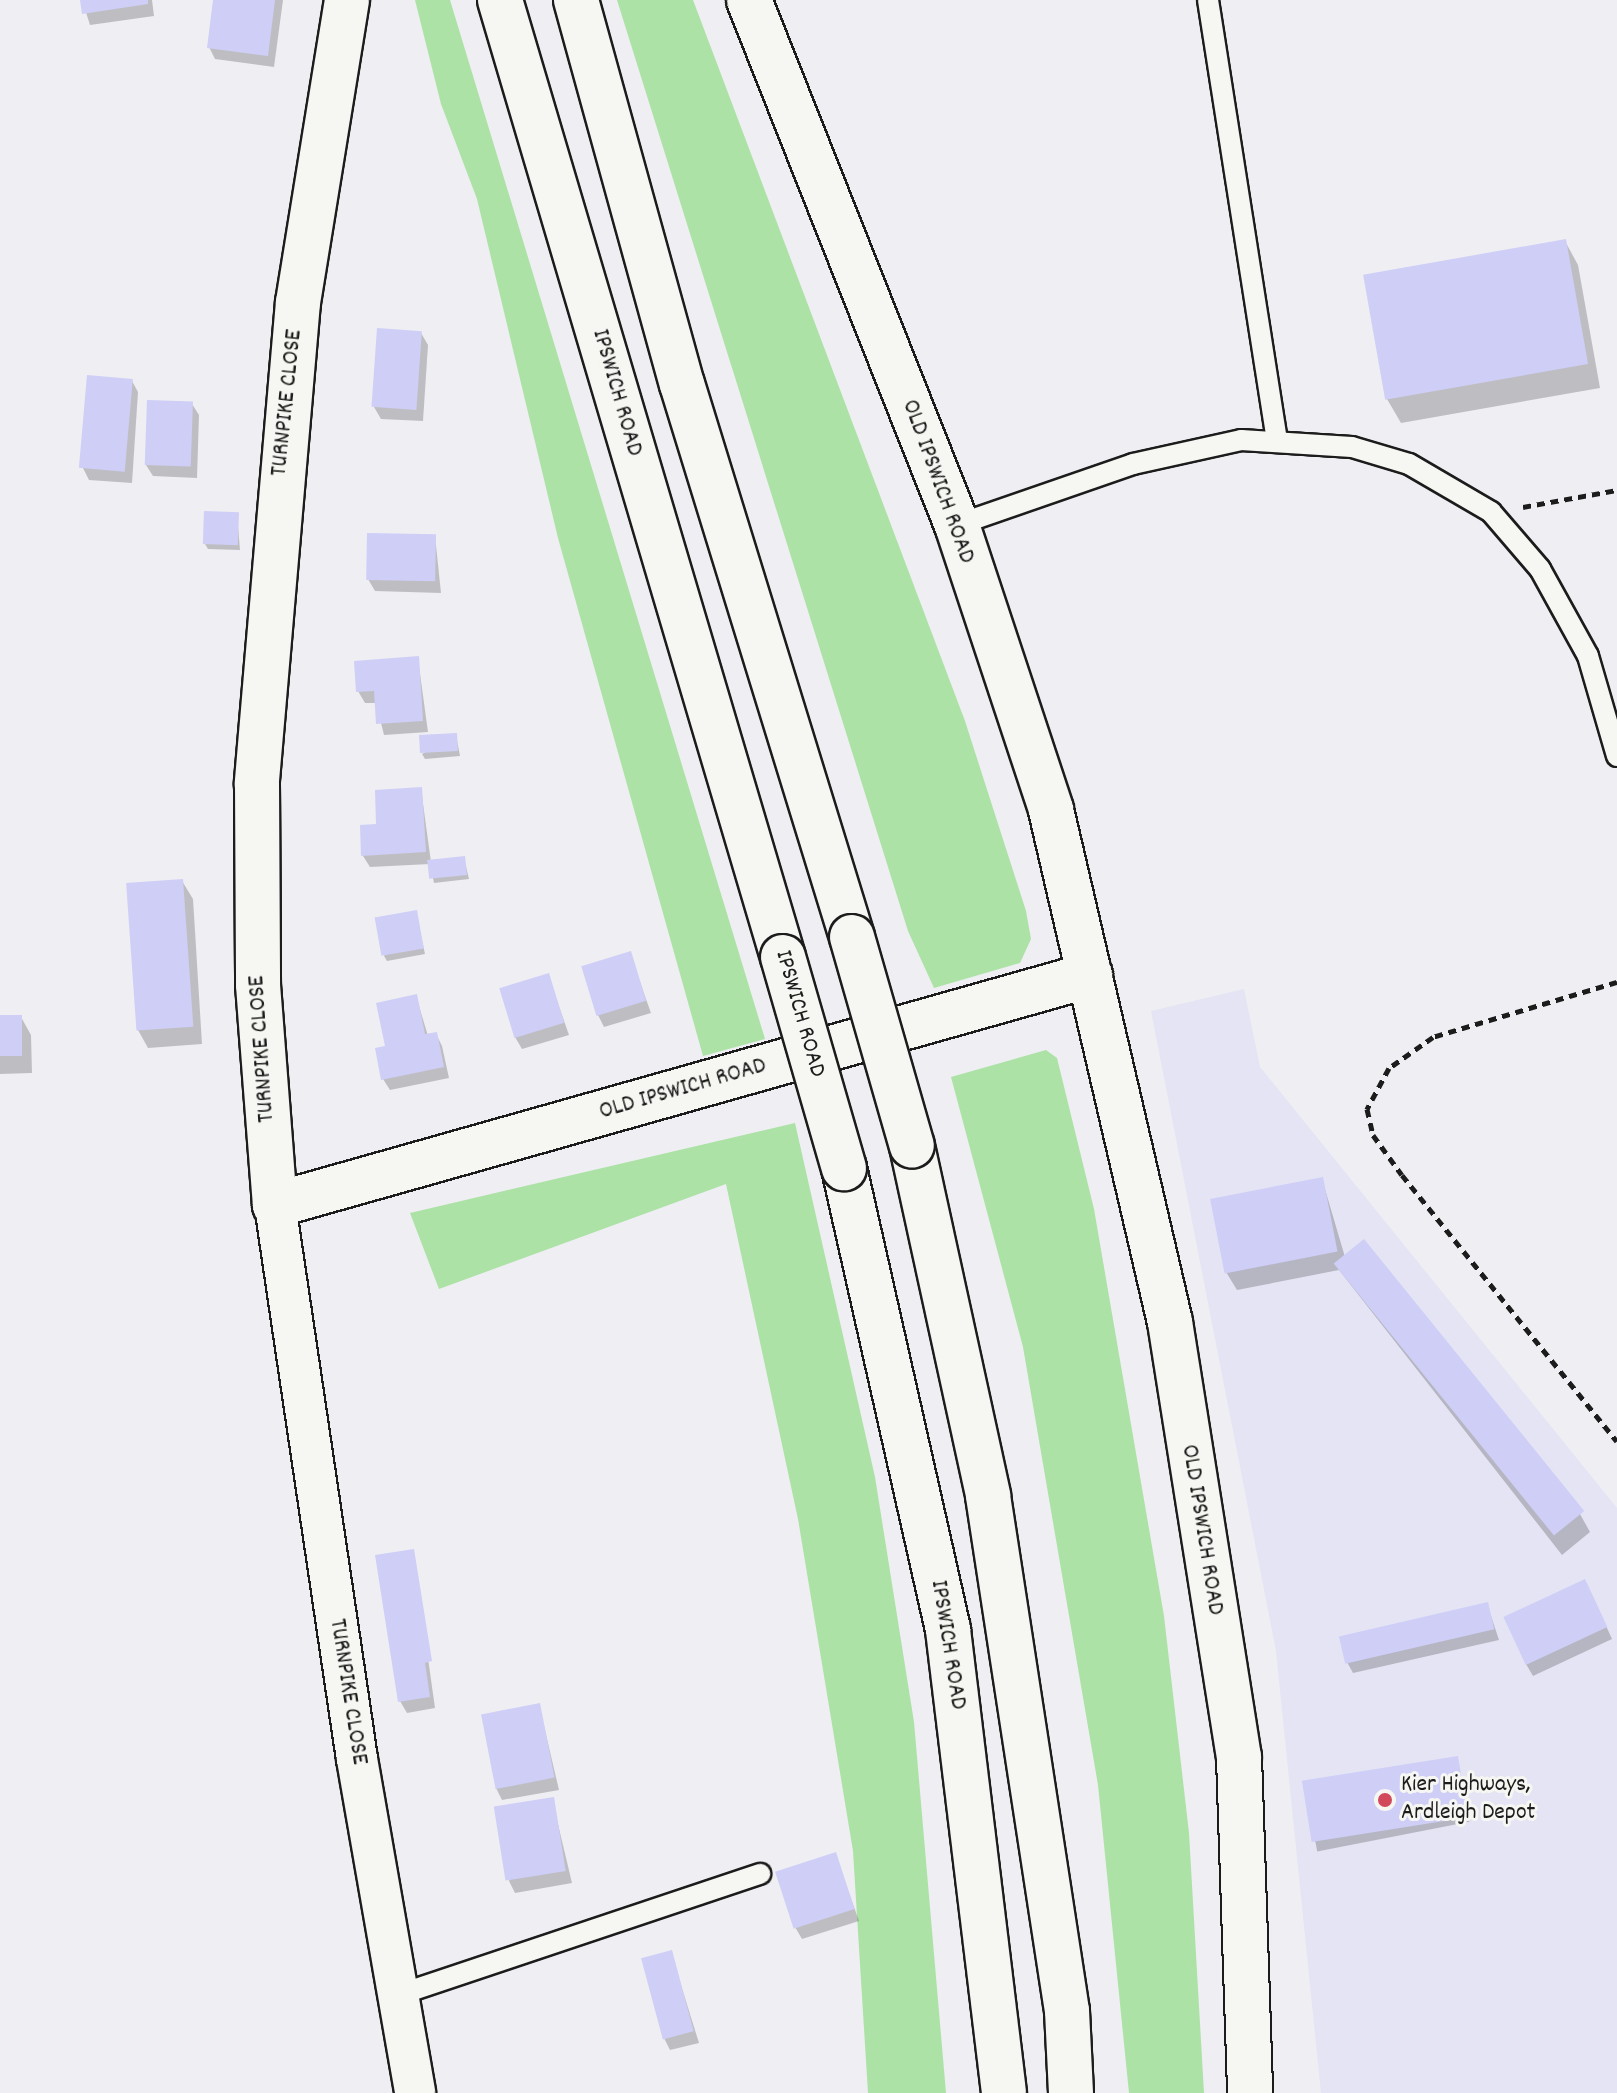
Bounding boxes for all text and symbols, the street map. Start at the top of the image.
street label: IPSWICH ROAD [584,326,648,460]
street label: TURNPIKE CLOSE [266,328,310,478]
street label: OLD IPSWICH ROAD [894,396,980,568]
street label: IPSWICH ROAD [767,947,831,1081]
street label: TURNPIKE CLOSE [243,974,283,1124]
street label: OLD IPSWICH ROAD [596,1052,770,1128]
street label: OLD IPSWICH ROAD [1173,1443,1229,1617]
street label: IPSWICH ROAD [923,1578,971,1712]
street label: TURNPIKE CLOSE [321,1617,373,1767]
place label: Kier Highways, Ardleigh Depot [1401,1772,1535,1828]
marker: Kier Highways, Ardleigh Depot [1376,1791,1394,1809]

